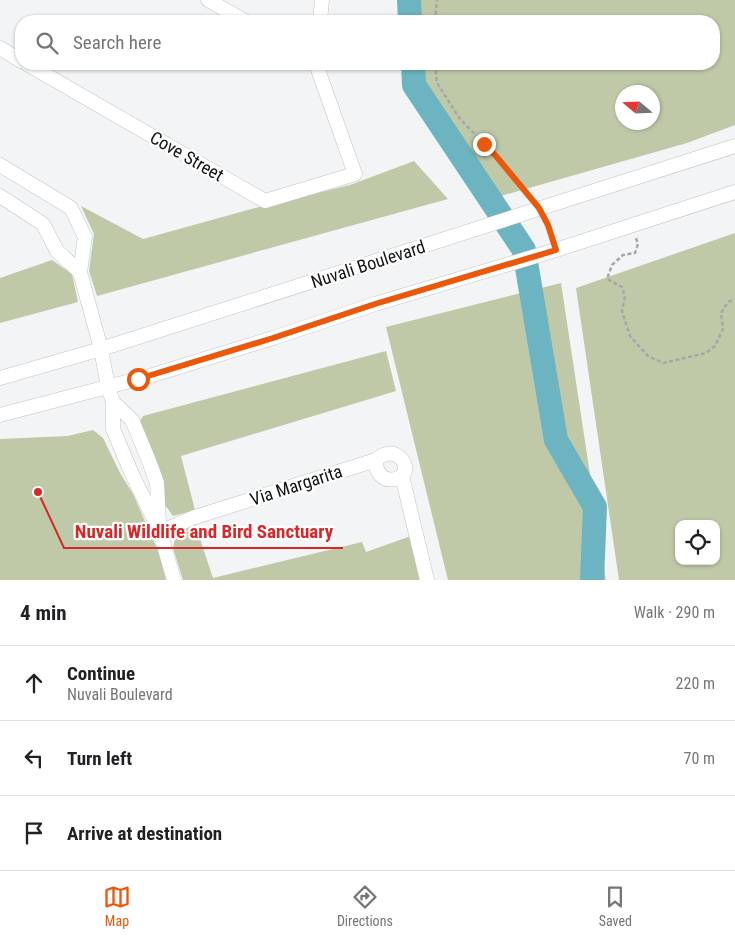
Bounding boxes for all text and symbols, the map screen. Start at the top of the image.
search box [15,15,720,70]
icon: search [33,29,61,57]
text: Search here [73,31,161,54]
north arrow [615,85,660,130]
street label: Cove Street [146,127,228,185]
route end [473,133,496,156]
street label: Nuvali Boulevard [308,236,428,292]
route start [127,368,150,391]
street label: Via Margarita [247,460,345,510]
callout: Nuvali Wildlife and Bird Sanctuary [64,514,343,548]
text: Nuvali Wildlife and Bird Sanctuary [75,520,334,543]
map controls [675,520,720,565]
button: locate [675,520,720,565]
text: 4 min [20,601,67,625]
text: Walk · 290 m [634,603,715,622]
text: Continue [67,662,135,685]
icon: ahead [20,669,48,697]
text: 220 m [676,674,715,693]
text: Nuvali Boulevard [67,685,173,704]
icon: left [20,744,48,772]
text: Turn left [67,747,132,770]
text: 70 m [683,749,715,768]
icon: arrive [20,819,48,847]
text: Arrive at destination [67,822,222,845]
tab: Map [103,883,131,929]
tab: Directions [337,883,393,929]
tab: Saved [599,883,632,929]

